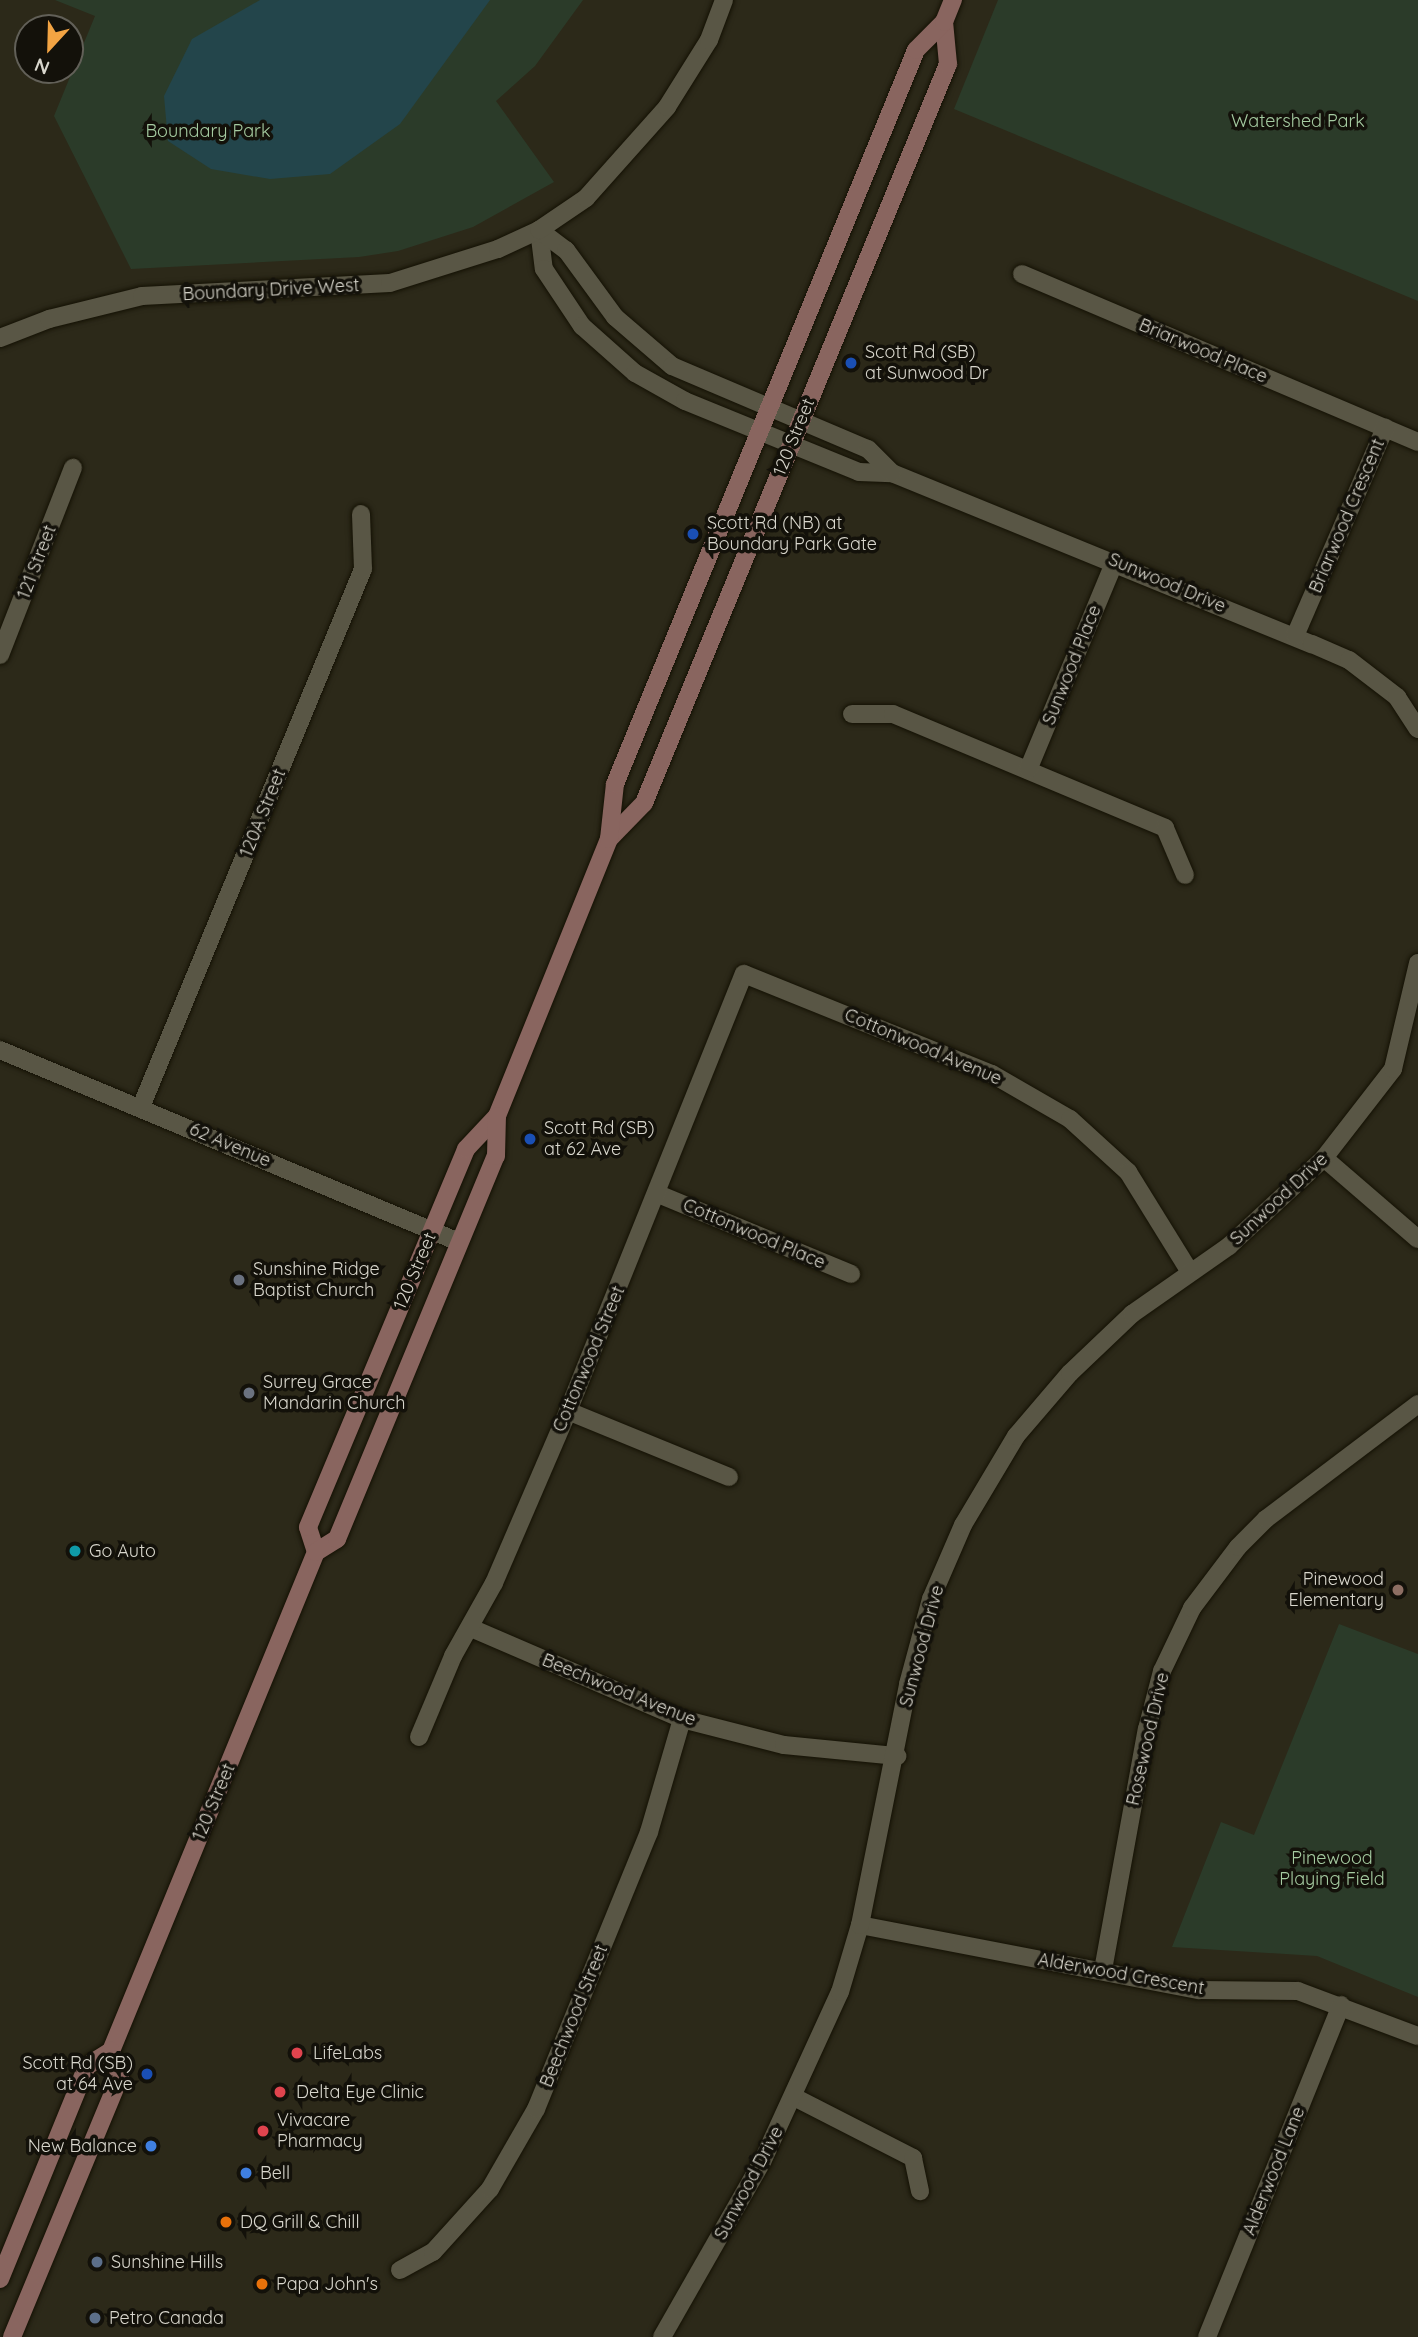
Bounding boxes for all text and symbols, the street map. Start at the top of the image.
north arrow [14,14,84,84]
text: N [31,53,53,80]
park label: Watershed Park [1231,110,1365,132]
park label: Boundary Park [145,120,271,142]
street label: Boundary Drive West [182,275,360,305]
street label: Briarwood Place [1135,314,1271,388]
place label: Scott Rd (SB) at Sunwood Dr [865,342,989,384]
marker: Scott Rd (SB) at Sunwood Dr [843,355,859,371]
street label: 120 Street [769,395,819,479]
street label: Briarwood Crescent [1305,436,1389,596]
place label: Scott Rd (NB) at Boundary Park Gate [707,513,877,556]
street label: 121 Street [13,522,61,602]
marker: Scott Rd (NB) at Boundary Park Gate [685,526,701,542]
street label: Sunwood Drive [1105,549,1229,617]
street label: Sunwood Place [1038,602,1106,728]
street label: 120A Street [236,766,290,860]
street label: Cottonwood Avenue [841,1004,1005,1090]
street label: 62 Avenue [186,1118,274,1172]
place label: Scott Rd (SB) at 62 Ave [544,1118,655,1160]
marker: Scott Rd (SB) at 62 Ave [522,1131,538,1147]
street label: Sunwood Drive [1226,1148,1332,1250]
street label: Cottonwood Place [680,1194,828,1274]
street label: 120 Street [389,1229,441,1313]
place label: Sunshine Ridge Baptist Church [253,1259,380,1302]
marker: Sunshine Ridge Baptist Church [231,1272,247,1288]
street label: Cottonwood Street [549,1283,629,1435]
place label: Surrey Grace Mandarin Church [263,1372,405,1414]
marker: Surrey Grace Mandarin Church [241,1385,257,1401]
place label: Go Auto [89,1540,156,1562]
marker: Go Auto [67,1543,83,1559]
place label: Pinewood Elementary [1288,1569,1384,1612]
marker: Pinewood Elementary [1390,1582,1406,1598]
street label: Sunwood Drive [895,1583,949,1709]
street label: Beechwood Avenue [539,1649,699,1731]
street label: Rosewood Drive [1122,1670,1174,1808]
street label: 120 Street [188,1760,240,1844]
park label: Pinewood Playing Field [1279,1848,1385,1890]
street label: Beechwood Street [536,1942,612,2090]
street label: Alderwood Crescent [1036,1949,1206,1999]
place label: LifeLabs [313,2042,382,2064]
marker: LifeLabs [287,2043,307,2063]
place label: Scott Rd (SB) at 64 Ave [22,2053,133,2096]
marker: Scott Rd (SB) at 64 Ave [139,2066,155,2082]
place label: Delta Eye Clinic [296,2081,424,2103]
marker: Delta Eye Clinic [270,2082,290,2102]
street label: Alderwood Lane [1238,2104,1310,2238]
place label: Vivacare Pharmacy [277,2110,363,2152]
marker: Vivacare Pharmacy [255,2123,271,2139]
street label: Sunwood Drive [710,2123,788,2243]
place label: New Balance [28,2135,137,2157]
marker: New Balance [143,2138,159,2154]
place label: Bell [260,2162,290,2184]
marker: Bell [238,2165,254,2181]
place label: DQ Grill & Chill [240,2211,360,2233]
marker: DQ Grill & Chill [218,2214,234,2230]
place label: Sunshine Hills [111,2251,223,2273]
marker: Sunshine Hills [89,2254,105,2270]
place label: Papa John's [276,2273,378,2295]
marker: Papa John's [254,2276,270,2292]
place label: Petro Canada [109,2307,224,2329]
marker: Petro Canada [87,2310,103,2326]

